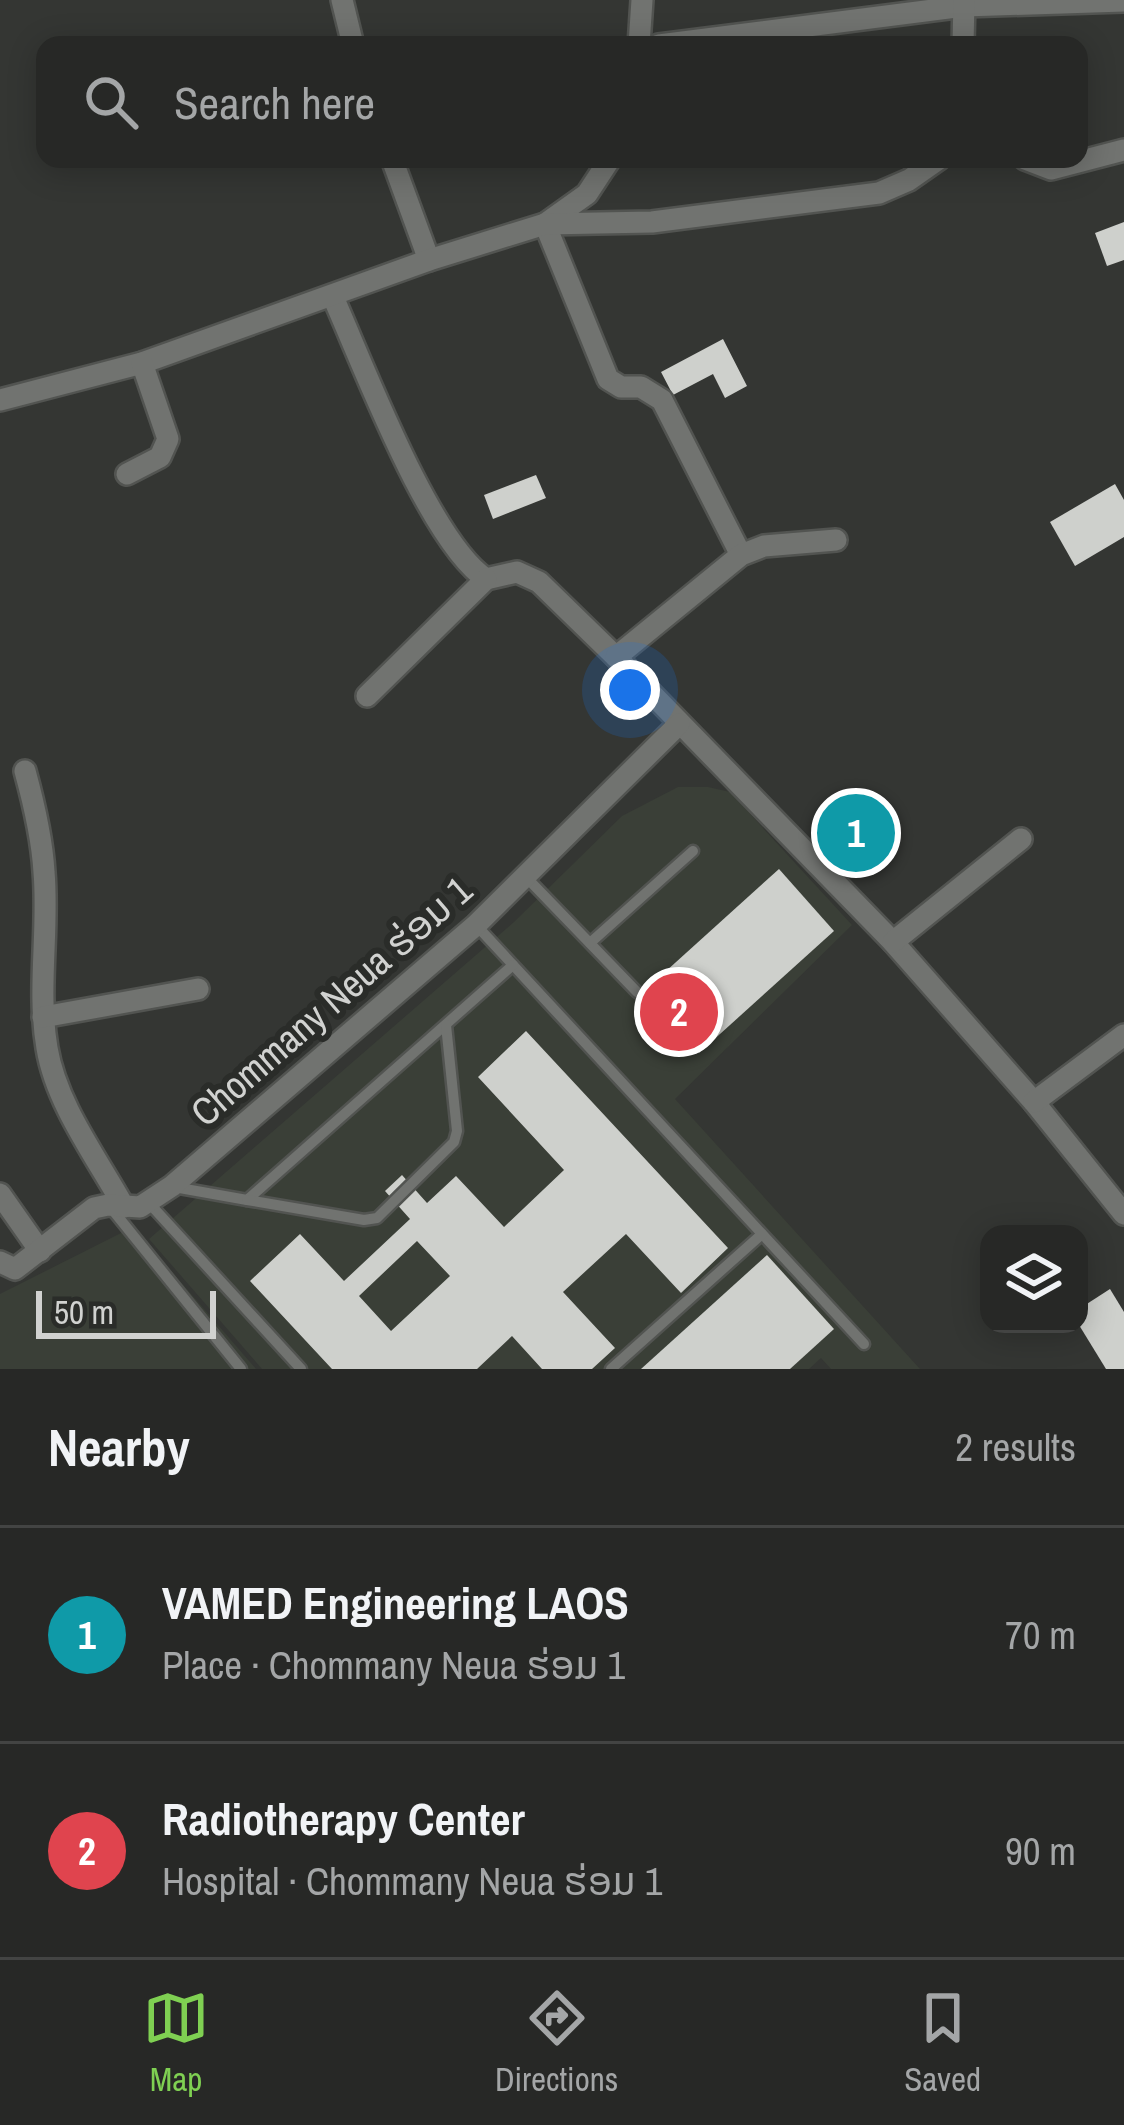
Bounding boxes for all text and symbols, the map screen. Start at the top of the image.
search box [36,36,1088,168]
icon: search [78,69,144,135]
text: Search here [174,72,375,133]
your location [600,660,660,720]
pin: 1 [817,788,895,878]
street label: Chommany Neua ຮ່ອມ 1 [179,864,483,1138]
pin: 2 [640,967,718,1057]
map controls [980,1225,1088,1333]
button: layers [980,1225,1088,1333]
scale bar [36,1285,216,1338]
text: 50 m [54,1290,114,1334]
text: Nearby [48,1413,190,1482]
text: 2 results [955,1421,1076,1473]
text: VAMED Engineering LAOS [162,1572,629,1633]
text: 1 [78,1609,96,1661]
text: 70 m [1005,1609,1076,1661]
text: Place · Chommany Neua ຮ່ອມ 1 [162,1639,625,1691]
text: Radiotherapy Center [162,1788,525,1849]
text: 2 [78,1825,96,1877]
text: 90 m [1005,1825,1076,1877]
text: Hospital · Chommany Neua ຮ່ອມ 1 [162,1855,663,1907]
tab: Map [143,1985,209,2101]
tab: Directions [495,1985,618,2101]
tab: Saved [904,1985,981,2101]

